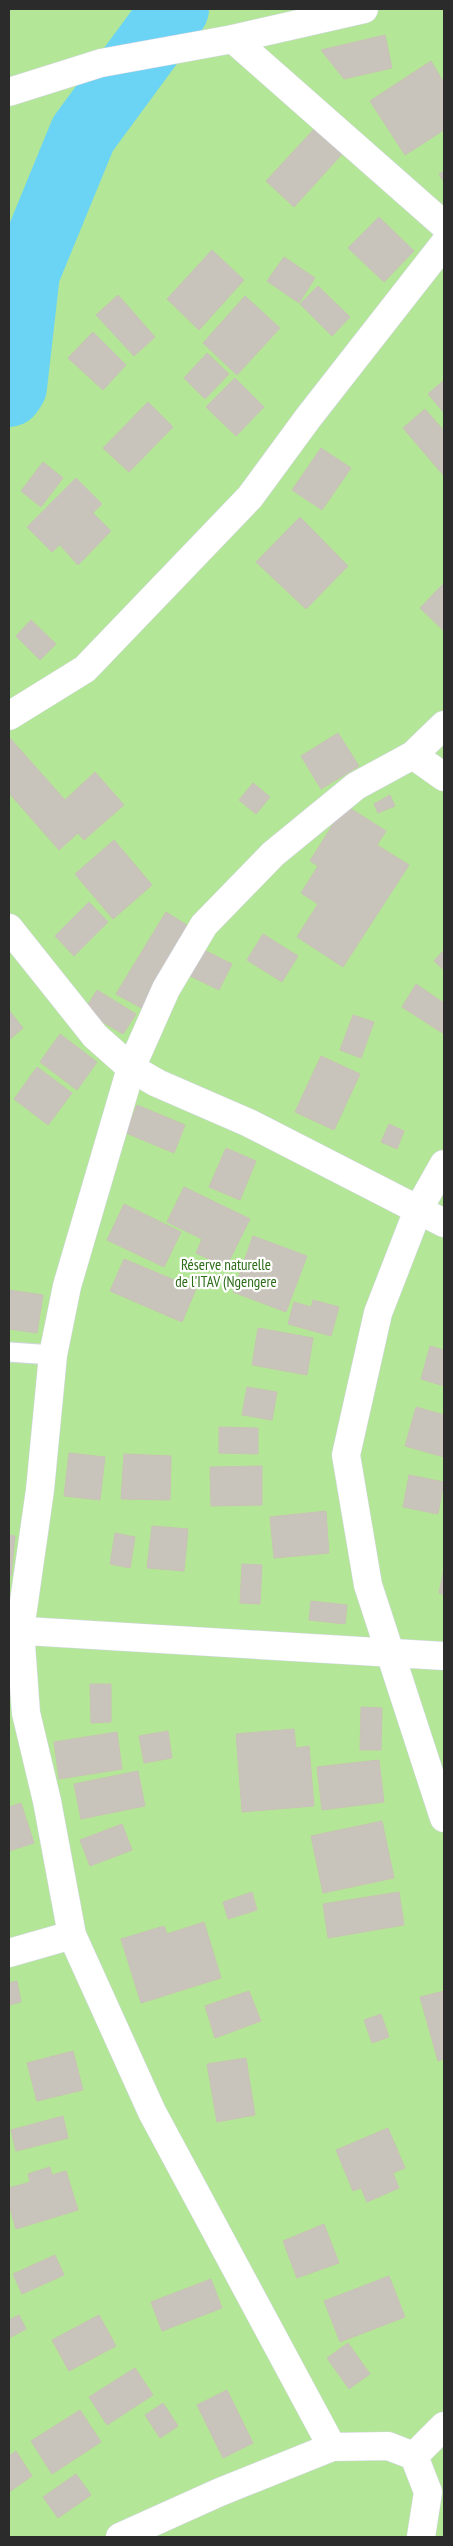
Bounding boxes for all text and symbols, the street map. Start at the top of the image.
park label: Réserve naturelle de l'ITAV (Ngengere [175,1255,277,1291]

